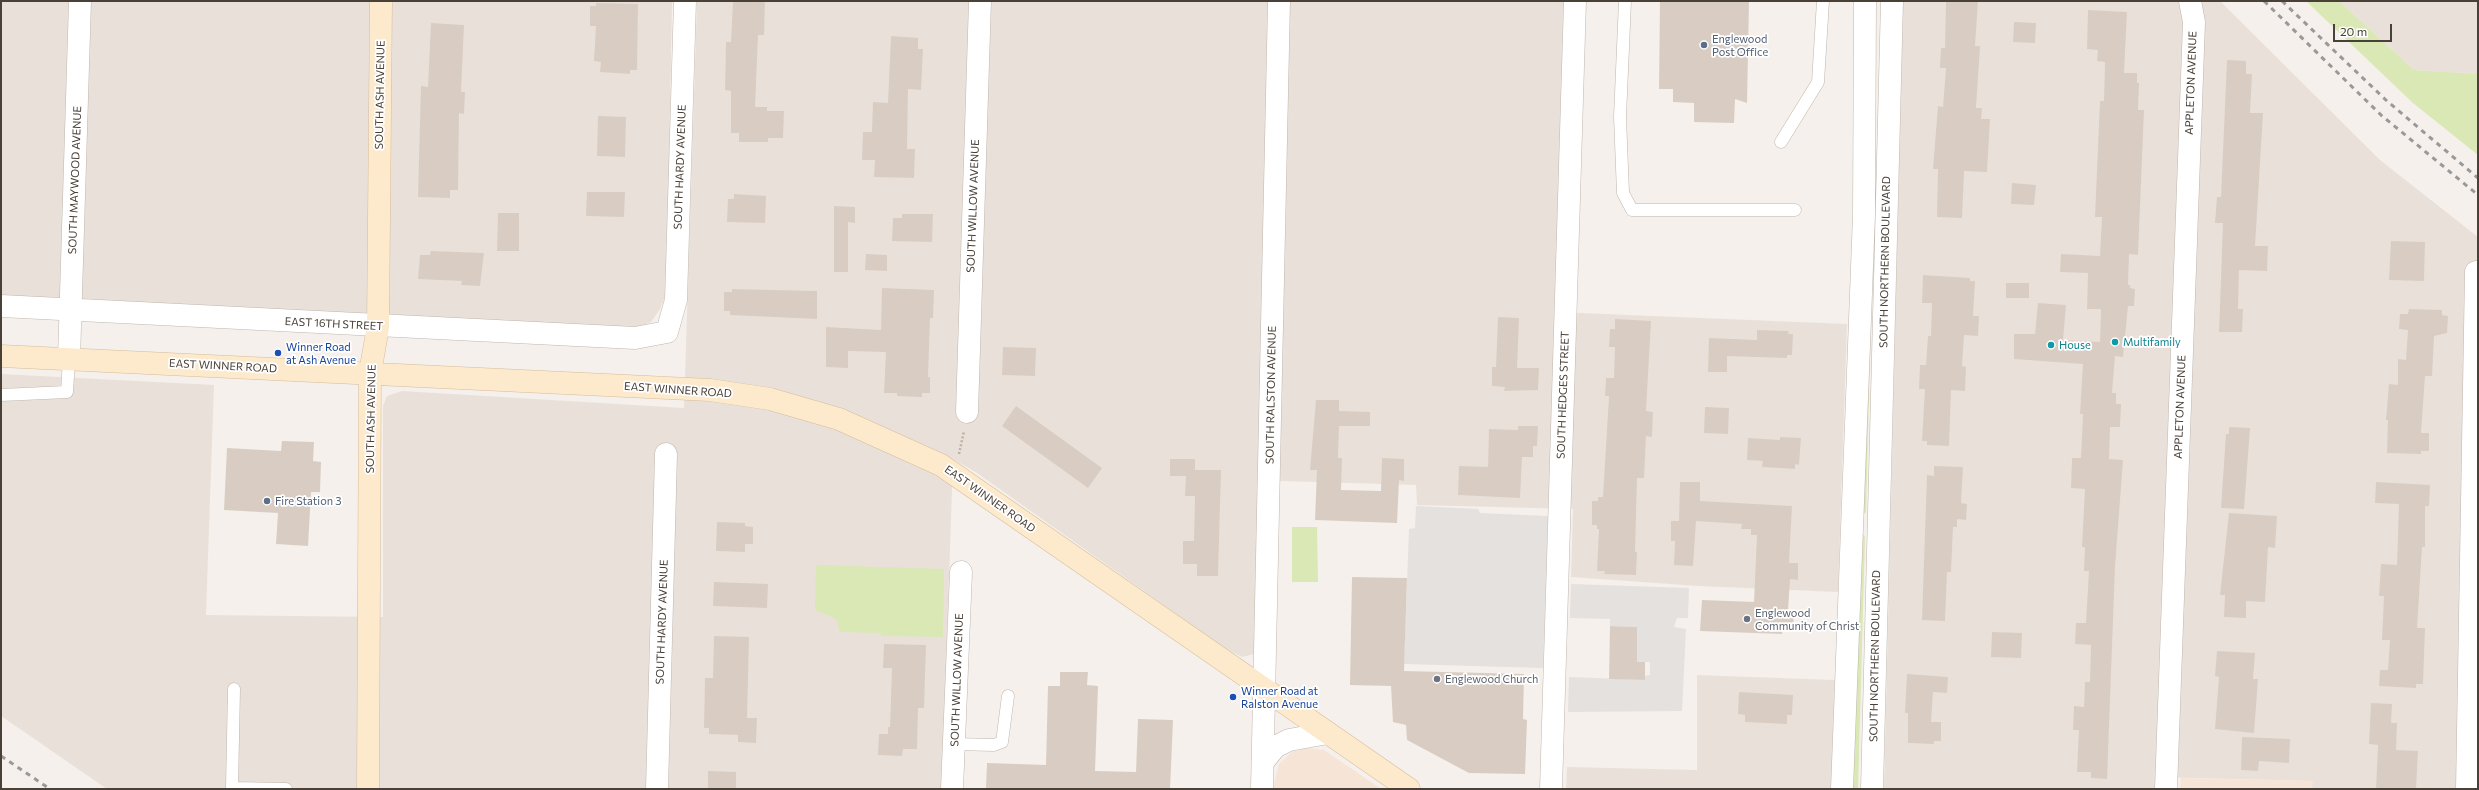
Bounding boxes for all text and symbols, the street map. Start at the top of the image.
scale bar [2335,16,2394,42]
text: 20 m [2340,24,2367,38]
street label: APPLETON AVENUE [2183,31,2199,135]
place label: Englewood Post Office [1712,32,1768,58]
street label: SOUTH ASH AVENUE [372,40,388,150]
marker: Englewood Post Office [1699,40,1709,50]
street label: SOUTH HARDY AVENUE [671,104,689,230]
street label: SOUTH MAYWOOD AVENUE [66,106,84,254]
street label: SOUTH WILLOW AVENUE [964,139,982,273]
street label: SOUTH NORTHERN BOULEVARD [1877,176,1893,348]
street label: EAST 16TH STREET [284,315,384,333]
street label: SOUTH RALSTON AVENUE [1263,326,1279,464]
street label: SOUTH HEDGES STREET [1554,331,1572,459]
place label: Multifamily [2123,335,2181,349]
marker: Multifamily [2110,337,2120,347]
place label: House [2059,338,2091,352]
place label: Winner Road at Ash Avenue [286,340,356,366]
marker: House [2046,340,2056,350]
marker: Winner Road at Ash Avenue [273,348,283,358]
street label: APPLETON AVENUE [2172,355,2188,459]
street label: EAST WINNER ROAD [169,357,277,375]
street label: SOUTH ASH AVENUE [363,364,379,474]
street label: EAST WINNER ROAD [624,380,732,400]
street label: EAST WINNER ROAD [942,463,1038,535]
place label: Fire Station 3 [275,494,341,508]
marker: Fire Station 3 [262,496,272,506]
street label: SOUTH HARDY AVENUE [653,559,671,685]
street label: SOUTH NORTHERN BOULEVARD [1867,570,1883,742]
place label: Englewood Community of Christ [1755,606,1859,632]
street label: SOUTH WILLOW AVENUE [948,613,966,747]
marker: Englewood Community of Christ [1742,614,1752,624]
place label: Englewood Church [1445,672,1538,686]
marker: Englewood Church [1432,674,1442,684]
place label: Winner Road at Ralston Avenue [1241,684,1318,710]
marker: Winner Road at Ralston Avenue [1228,692,1238,702]

